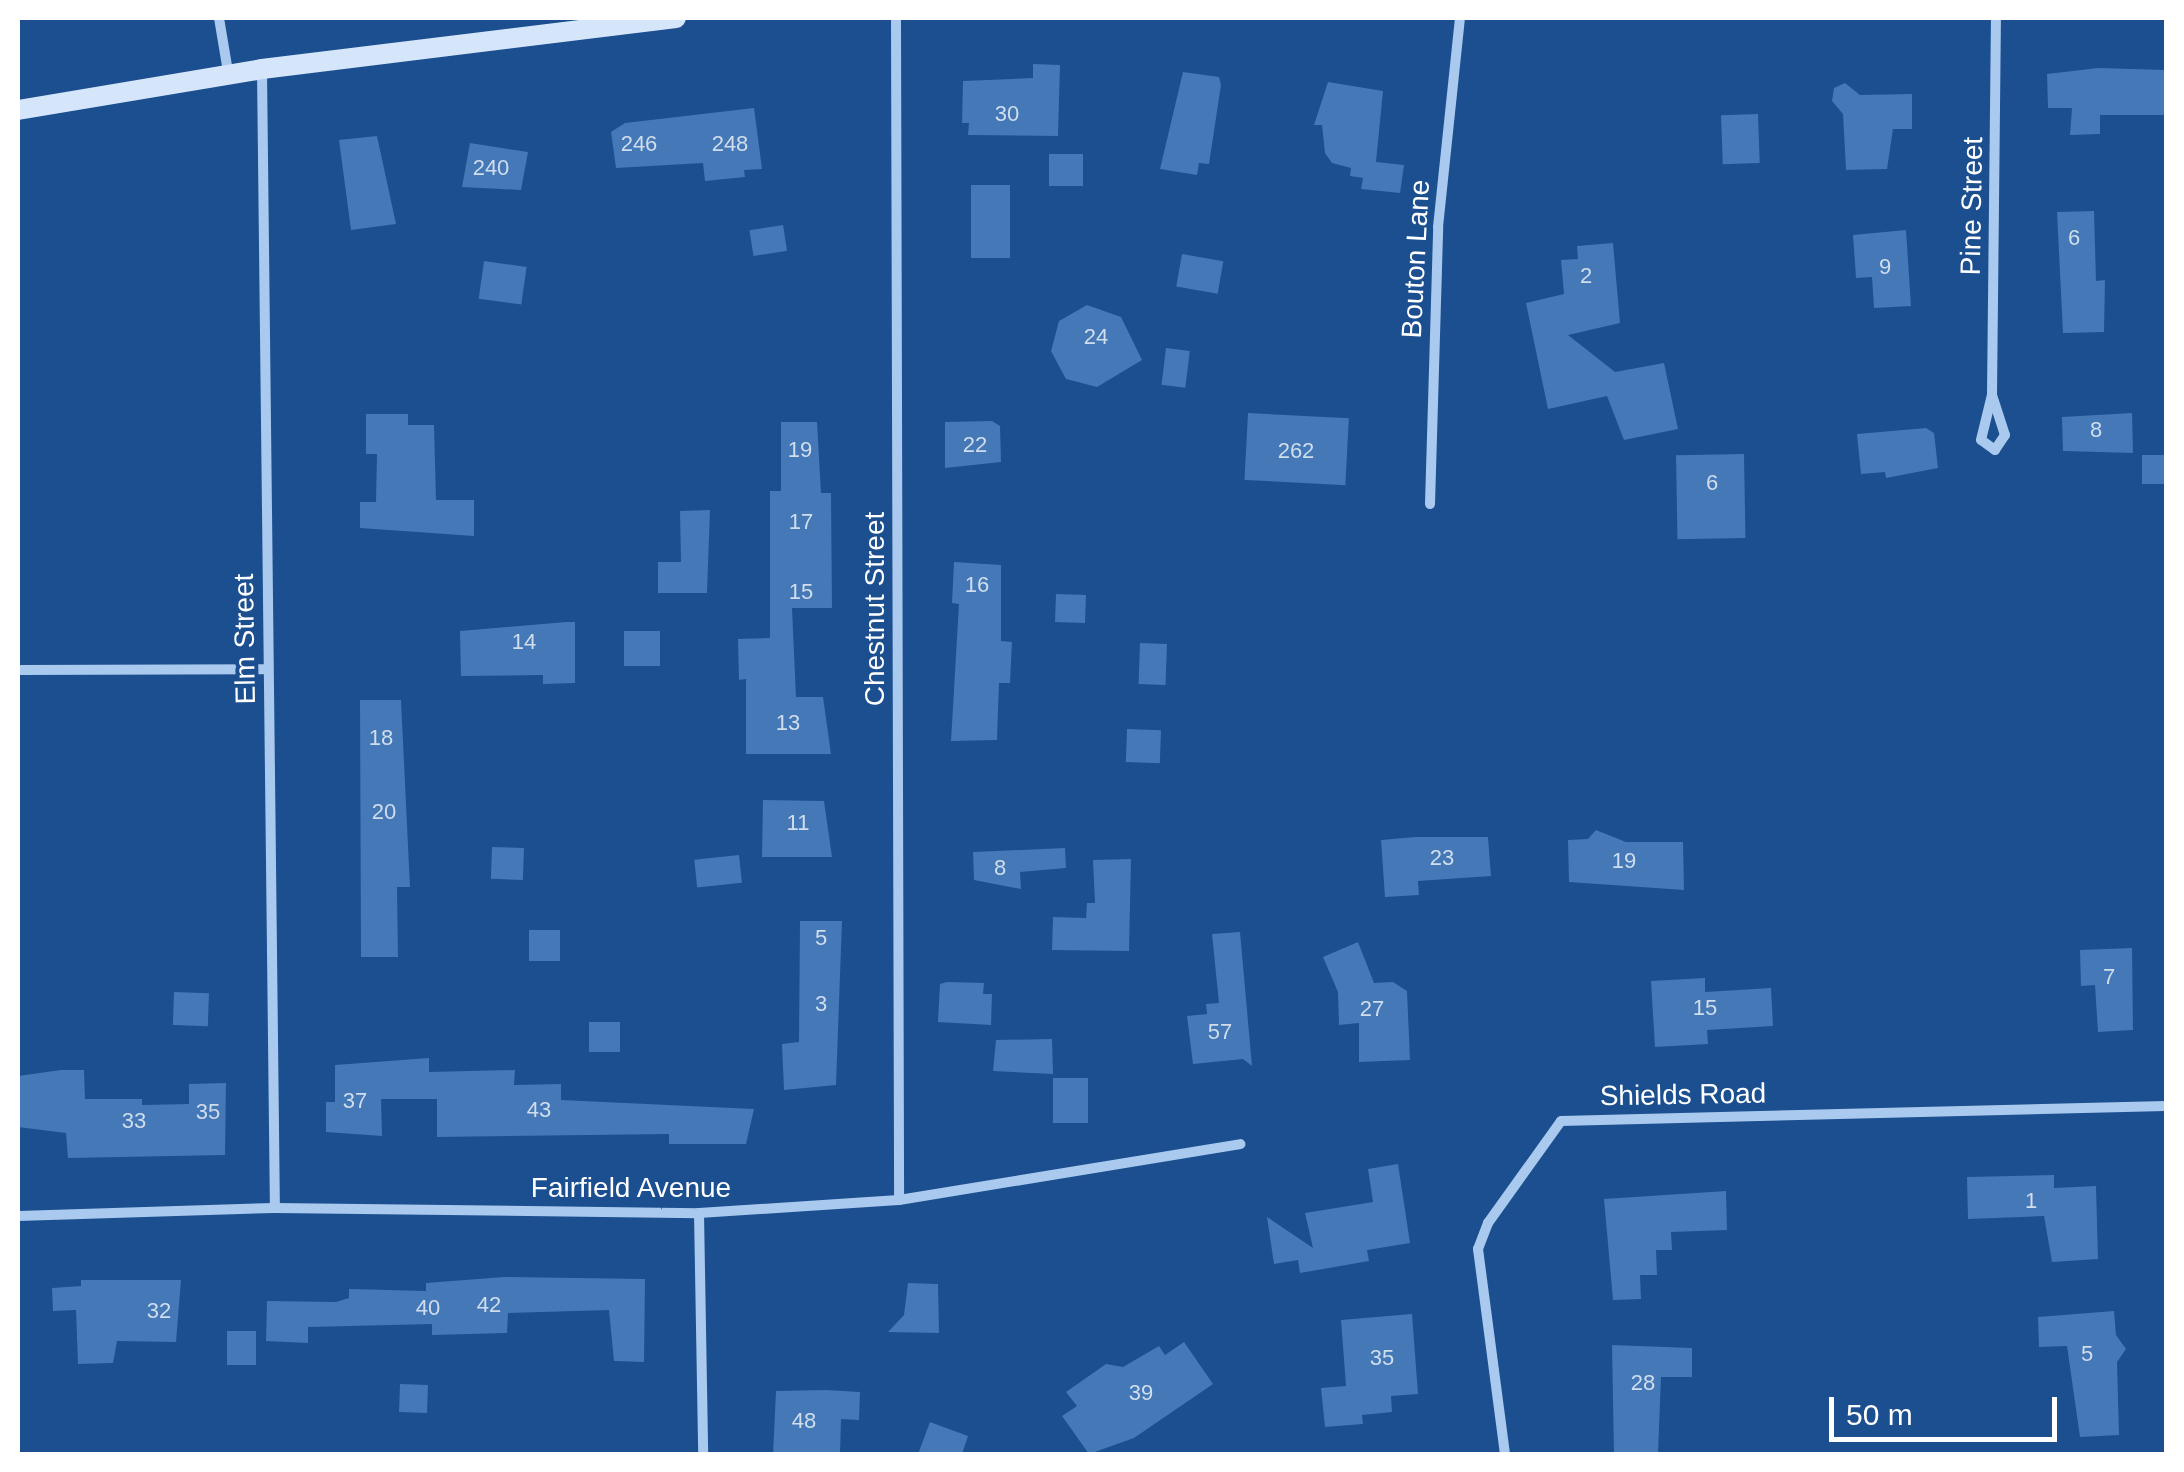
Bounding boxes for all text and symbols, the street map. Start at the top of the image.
house number: 30 [995,101,1019,127]
house number: 246 [621,131,657,157]
house number: 248 [712,131,748,157]
street label: Pine Street [1954,136,1990,276]
house number: 240 [473,155,509,181]
street label: Bouton Lane [1395,179,1437,339]
house number: 6 [2068,225,2080,251]
house number: 9 [1879,254,1891,280]
house number: 2 [1580,263,1592,289]
house number: 24 [1084,324,1108,350]
house number: 8 [2090,417,2102,443]
house number: 22 [963,432,987,458]
house number: 19 [788,437,812,463]
house number: 262 [1278,438,1314,464]
house number: 6 [1706,470,1718,496]
house number: 17 [789,509,813,535]
street label: Chestnut Street [858,512,892,706]
house number: 16 [965,572,989,598]
street label: Elm Street [227,573,263,705]
house number: 15 [789,579,813,605]
house number: 14 [512,629,536,655]
house number: 13 [776,710,800,736]
house number: 18 [369,725,393,751]
house number: 20 [372,799,396,825]
house number: 11 [787,810,809,836]
house number: 23 [1430,845,1454,871]
house number: 19 [1612,848,1636,874]
house number: 8 [994,855,1006,881]
house number: 5 [815,925,827,951]
house number: 7 [2103,964,2115,990]
house number: 3 [815,991,827,1017]
house number: 15 [1693,995,1717,1021]
house number: 27 [1360,996,1384,1022]
house number: 57 [1208,1019,1232,1045]
street label: Shields Road [1599,1077,1767,1113]
house number: 37 [343,1088,367,1114]
house number: 43 [527,1097,551,1123]
house number: 35 [196,1099,220,1125]
house number: 33 [122,1108,146,1134]
street label: Fairfield Avenue [530,1171,732,1205]
house number: 1 [2025,1188,2037,1214]
house number: 42 [477,1292,501,1318]
house number: 40 [416,1295,440,1321]
house number: 32 [147,1298,171,1324]
house number: 5 [2081,1341,2093,1367]
house number: 35 [1370,1345,1394,1371]
house number: 28 [1631,1370,1655,1396]
scale bar [1834,1377,2062,1439]
house number: 39 [1129,1380,1153,1406]
text: 50 m [1846,1398,1913,1431]
house number: 48 [792,1408,816,1434]

